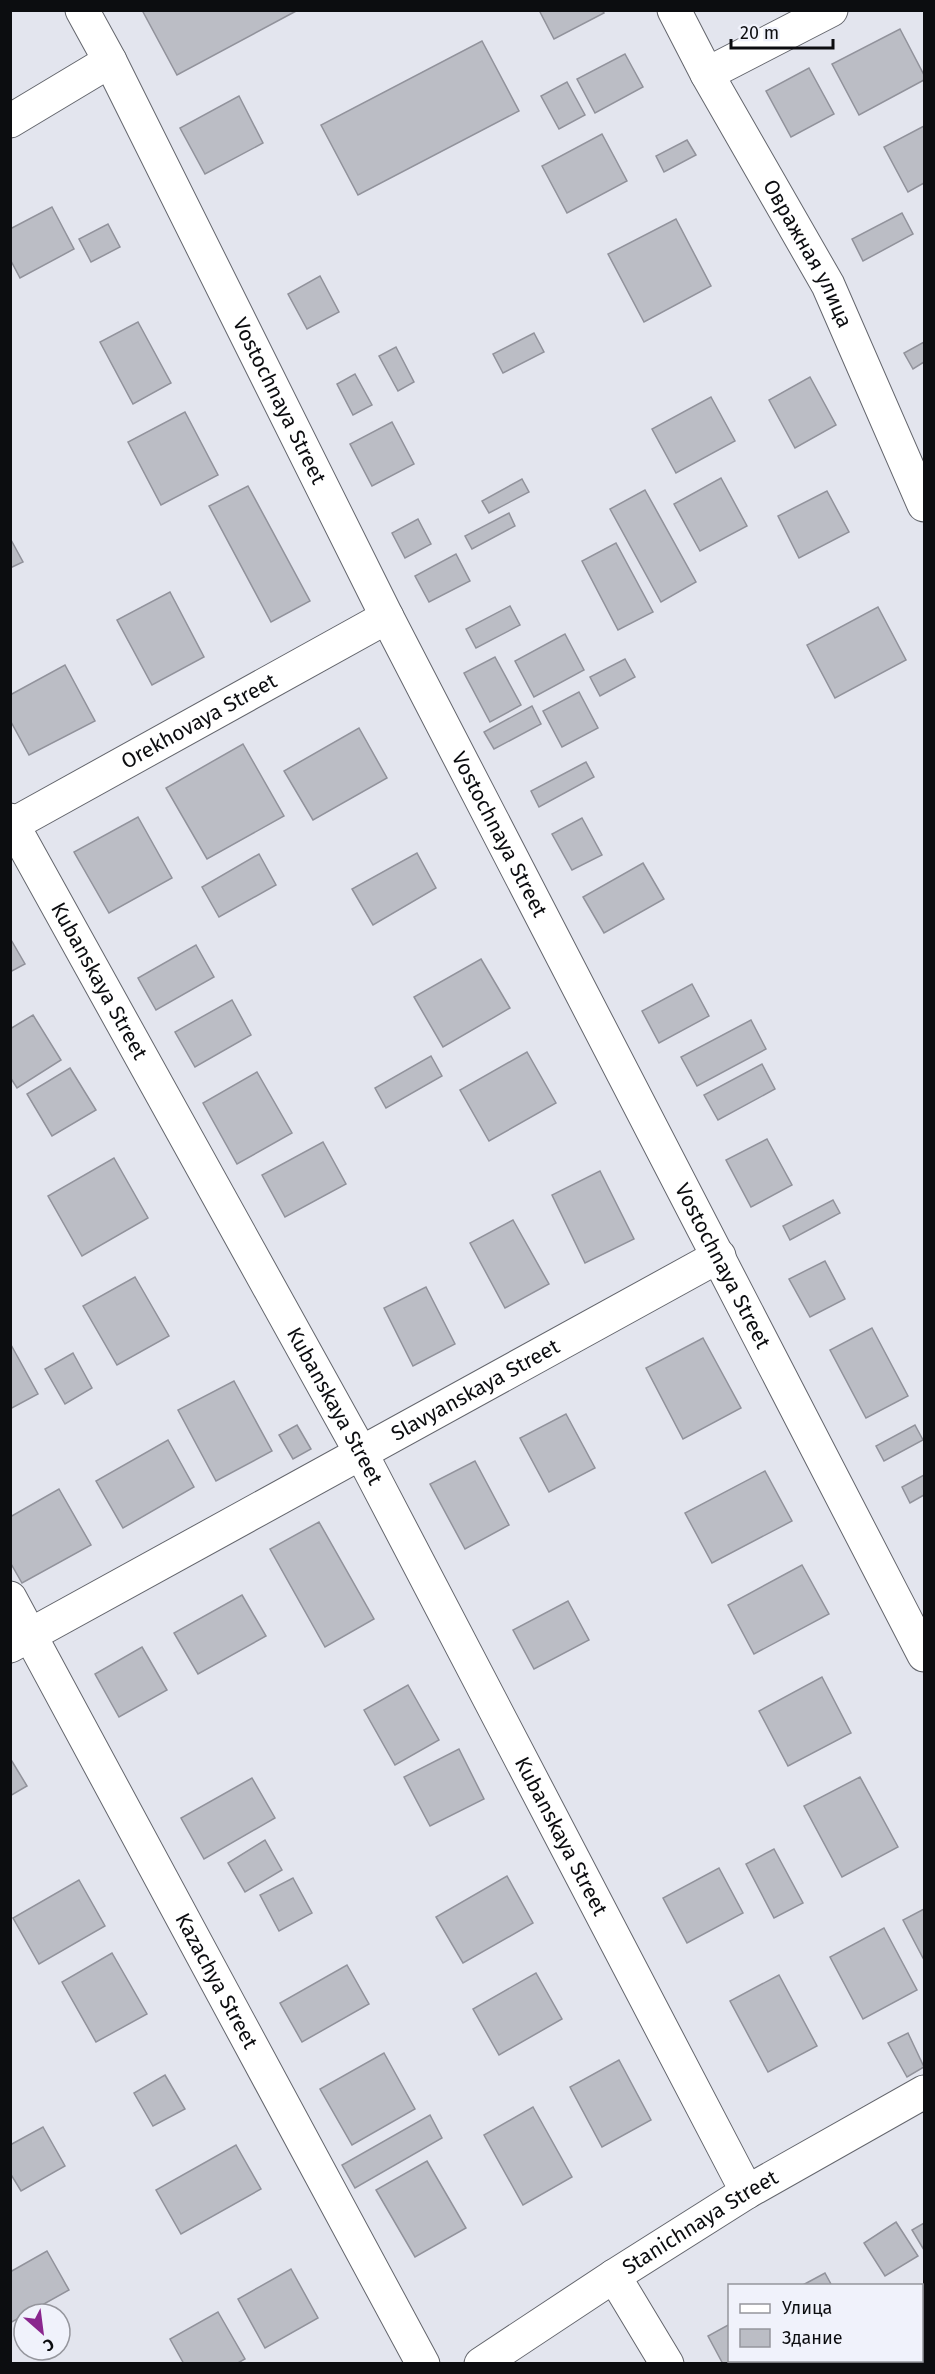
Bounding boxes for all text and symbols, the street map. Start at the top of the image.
scale bar [731,12,833,50]
text: 20 m [740,22,779,44]
street label: Овражная улица [757,175,858,332]
street label: Vostochnaya Street [227,313,332,489]
street label: Orekhovaya Street [117,668,282,775]
street label: Vostochnaya Street [446,747,553,922]
street label: Kubanskaya Street [45,898,153,1064]
street label: Vostochnaya Street [669,1179,776,1353]
street label: Kubanskaya Street [281,1323,389,1490]
street label: Slavyanskaya Street [387,1333,564,1447]
street label: Kubanskaya Street [509,1752,614,1920]
street label: Kazachya Street [169,1909,264,2054]
street label: Stanichnaya Street [617,2164,783,2280]
legend [728,2284,923,2362]
text: Улица [782,2297,832,2319]
north arrow [12,2302,72,2362]
text: Здание [782,2327,843,2349]
text: С [40,2334,57,2356]

